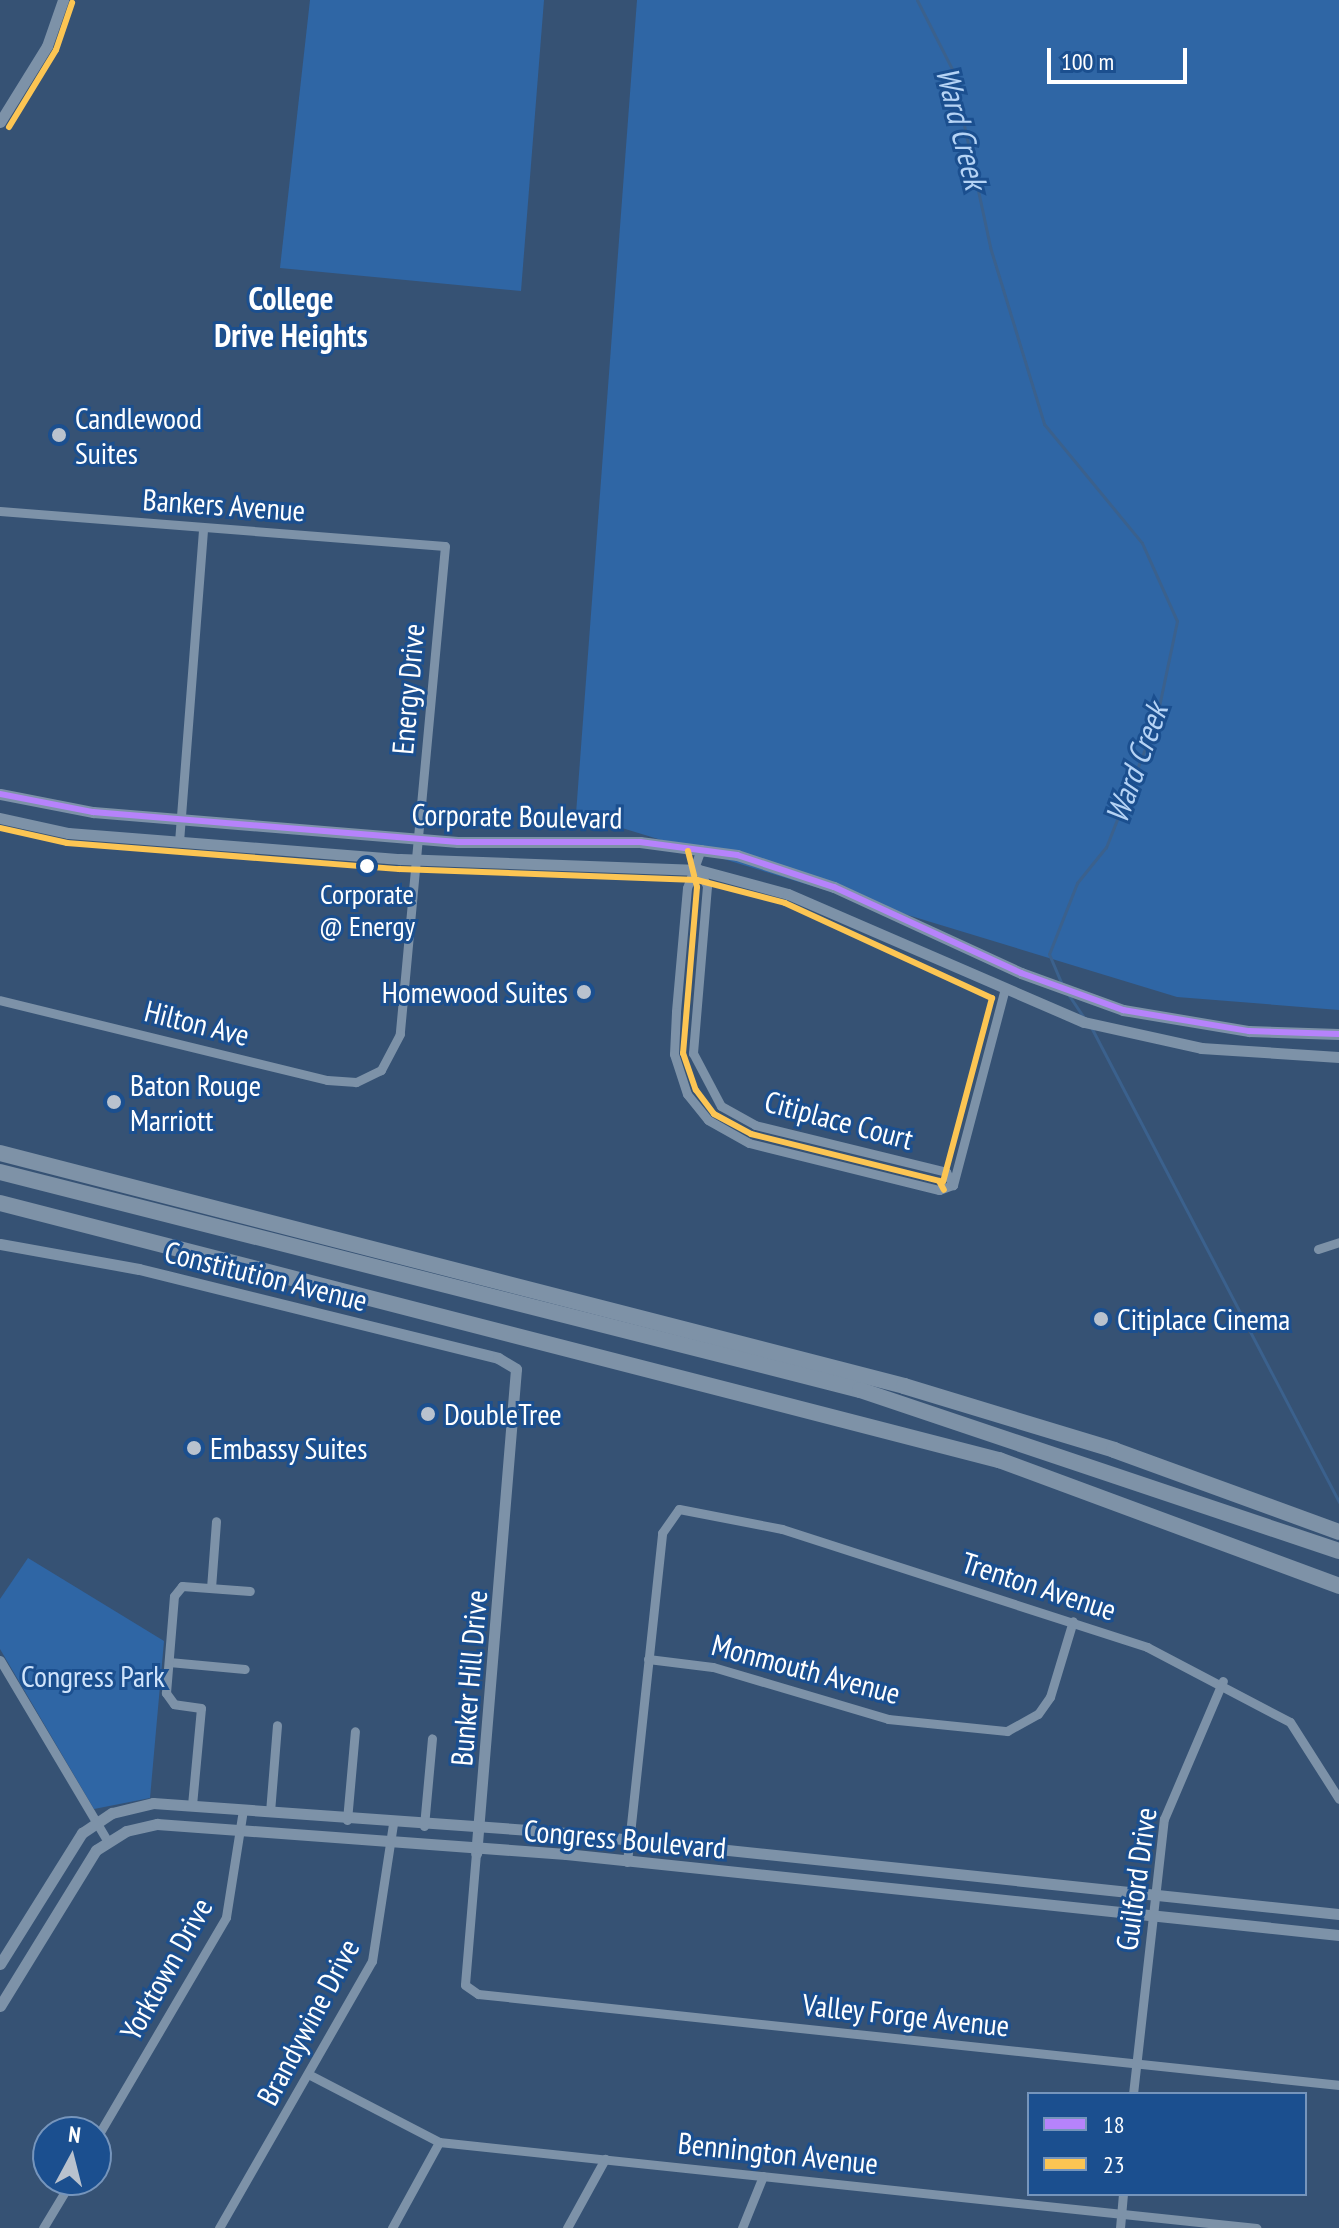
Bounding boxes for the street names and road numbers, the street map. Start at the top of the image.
street label: Bankers Avenue [141,481,307,529]
street label: Energy Drive [384,622,432,756]
street label: Corporate Boulevard [411,796,623,836]
street label: Hilton Ave [141,993,253,1053]
street label: Citiplace Court [761,1083,917,1157]
street label: Constitution Avenue [161,1233,371,1319]
street label: Trenton Avenue [957,1544,1121,1628]
street label: Bunker Hill Drive [443,1589,495,1767]
street label: Monmouth Avenue [707,1626,905,1712]
street label: Guilford Drive [1108,1805,1164,1953]
street label: Congress Boulevard [522,1812,728,1866]
street label: Yorktown Drive [112,1892,220,2046]
street label: Brandywine Drive [249,1933,367,2111]
street label: Valley Forge Avenue [800,1986,1012,2044]
street label: Bennington Avenue [676,2125,880,2181]

